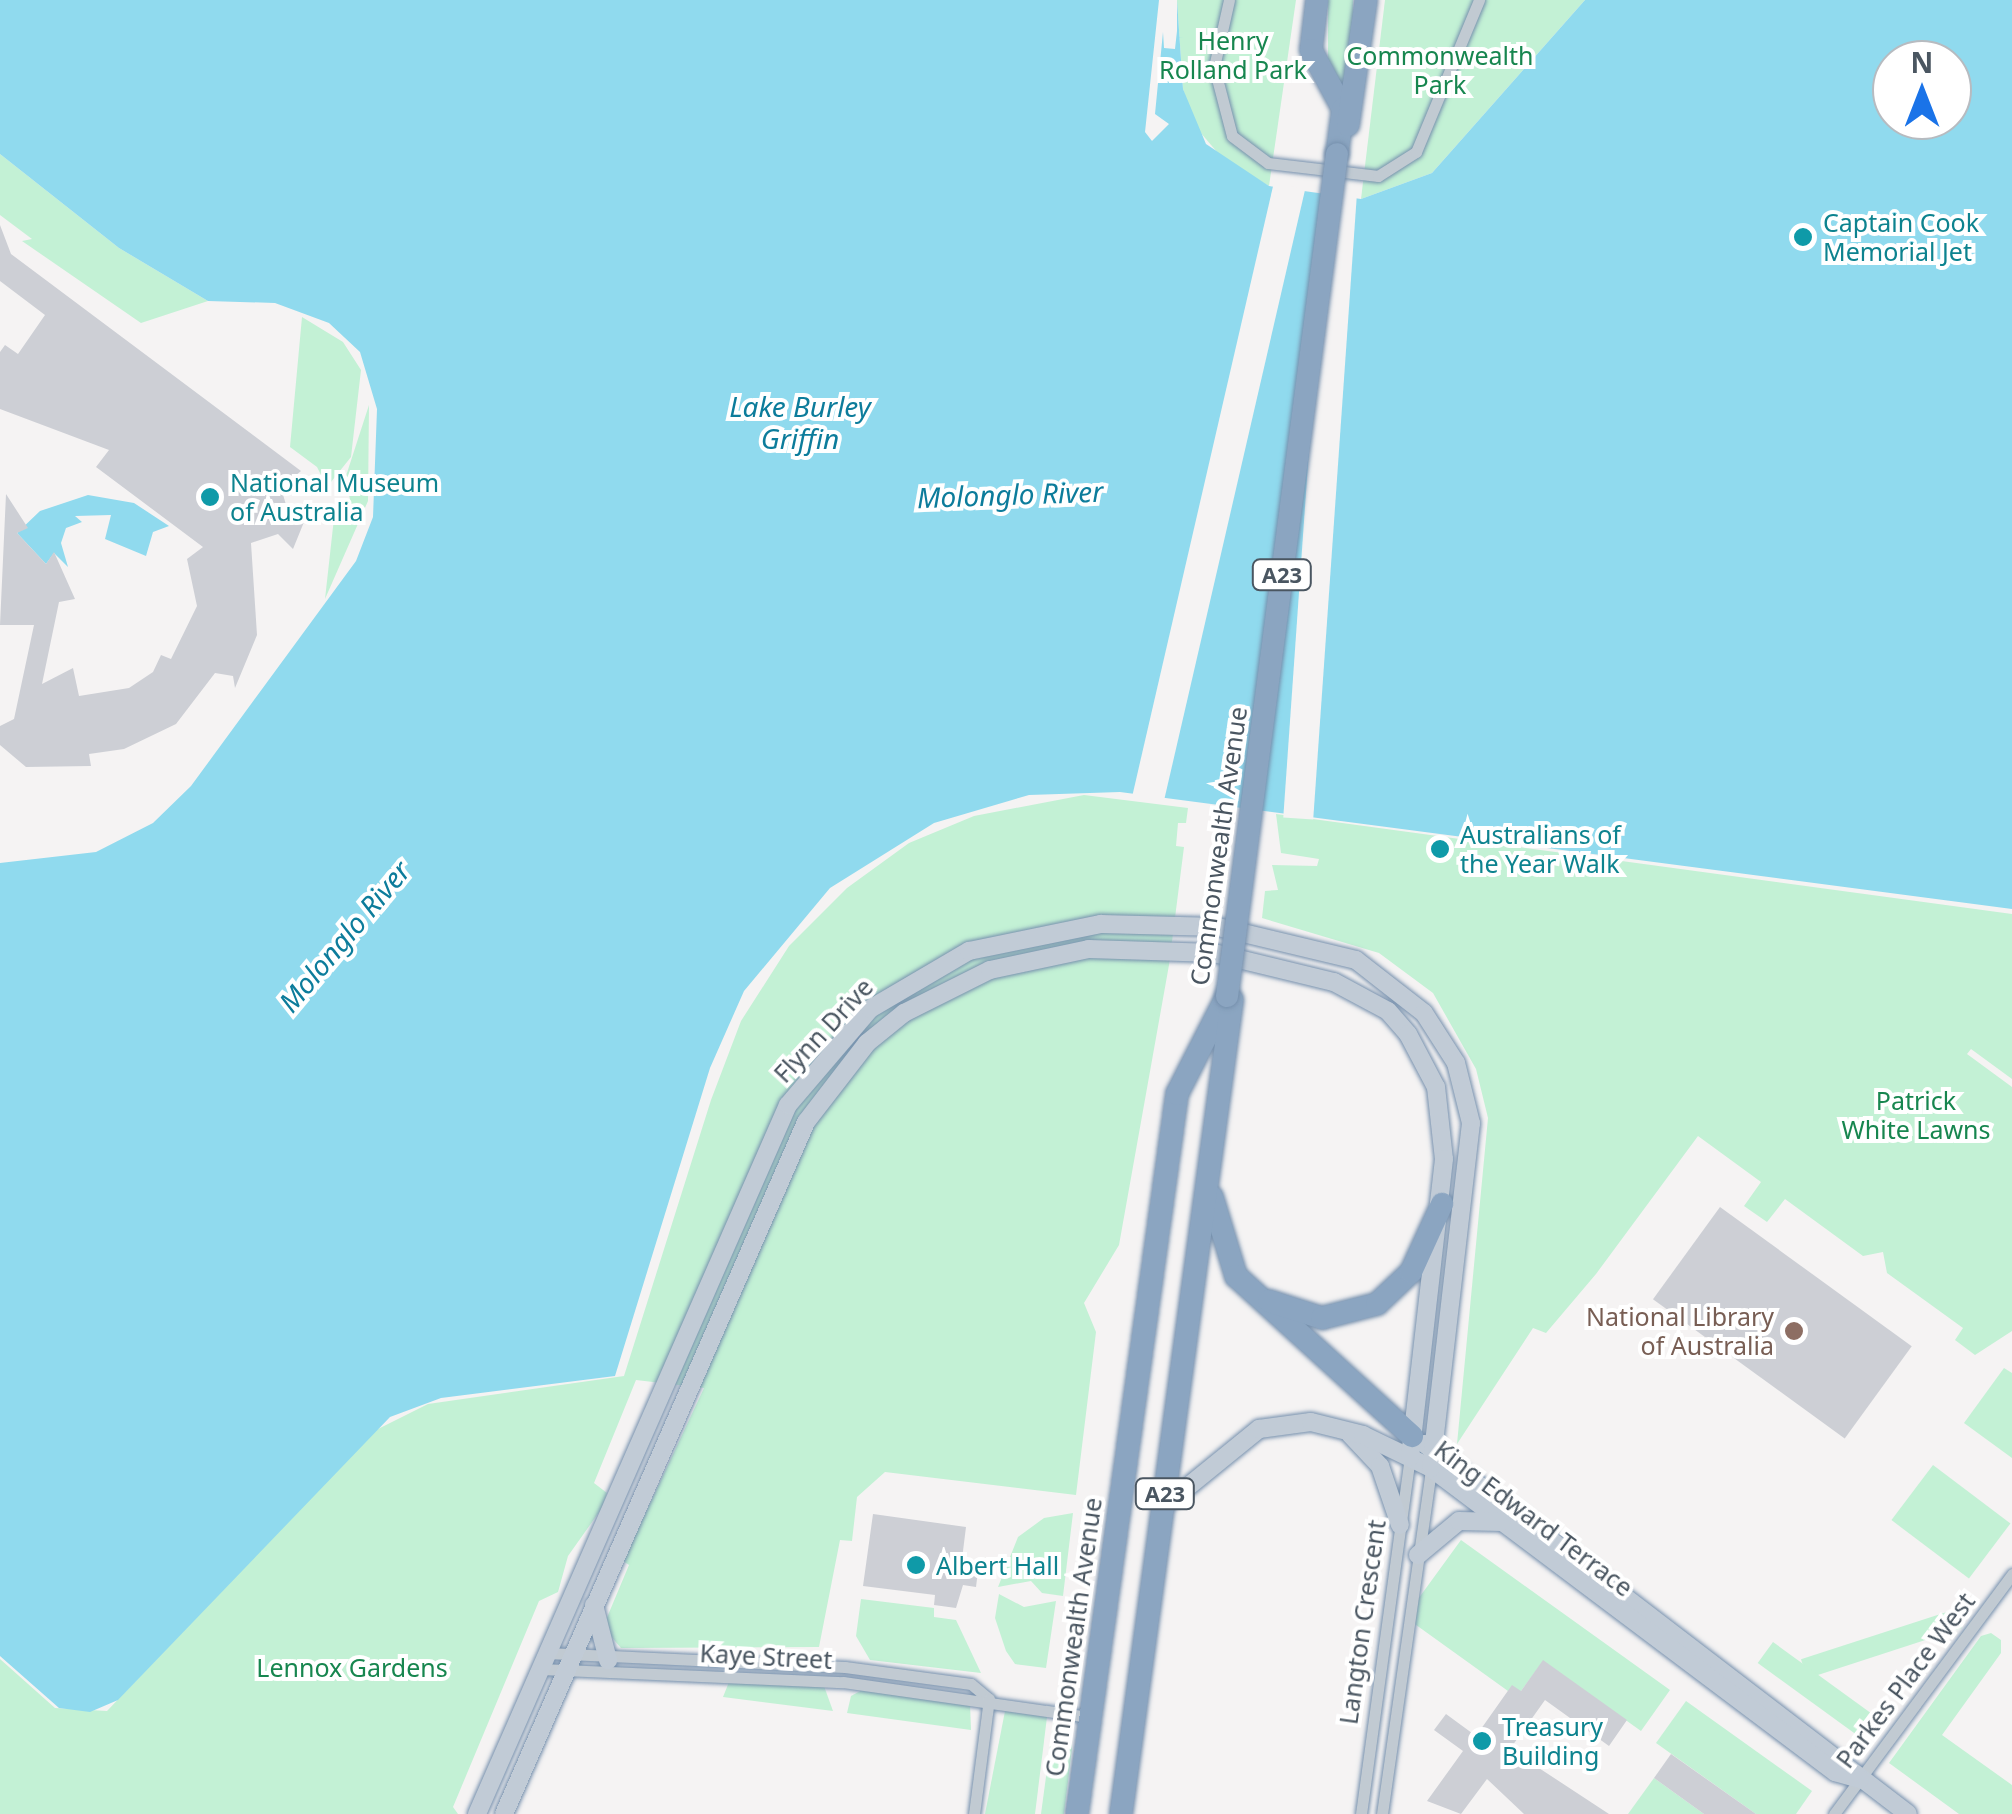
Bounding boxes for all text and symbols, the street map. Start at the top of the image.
park label: Henry Rolland Park [1159,26,1307,85]
north arrow [1872,40,1972,140]
park label: Commonwealth Park [1347,41,1533,100]
text: N [1911,43,1933,81]
place label: Captain Cook Memorial Jet [1823,208,1979,267]
marker: Captain Cook Memorial Jet [1792,226,1814,248]
water label: Lake Burley Griffin [729,389,871,455]
place label: National Museum of Australia [230,468,439,527]
water label: Molonglo River [916,474,1104,514]
marker: National Museum of Australia [199,486,221,508]
road number: A23 [1250,558,1314,592]
street label: Commonwealth Avenue [1184,705,1252,987]
place label: Australians of the Year Walk [1460,820,1621,879]
marker: Australians of the Year Walk [1429,838,1451,860]
water label: Molonglo River [271,854,417,1018]
street label: Flynn Drive [767,972,879,1088]
park label: Patrick White Lawns [1842,1086,1990,1145]
place label: National Library of Australia [1586,1302,1774,1361]
marker: National Library of Australia [1783,1320,1805,1342]
street label: King Edward Terrace [1429,1434,1639,1602]
road number: A23 [1132,1477,1198,1511]
street label: Commonwealth Avenue [1039,1496,1107,1778]
street label: Langton Crescent [1333,1518,1391,1726]
place label: Albert Hall [936,1550,1059,1580]
marker: Albert Hall [905,1554,927,1576]
street label: Parkes Place West [1829,1587,1981,1773]
street label: Kaye Street [699,1638,833,1674]
park label: Lennox Gardens [256,1652,448,1682]
place label: Treasury Building [1502,1712,1603,1771]
marker: Treasury Building [1471,1730,1493,1752]

